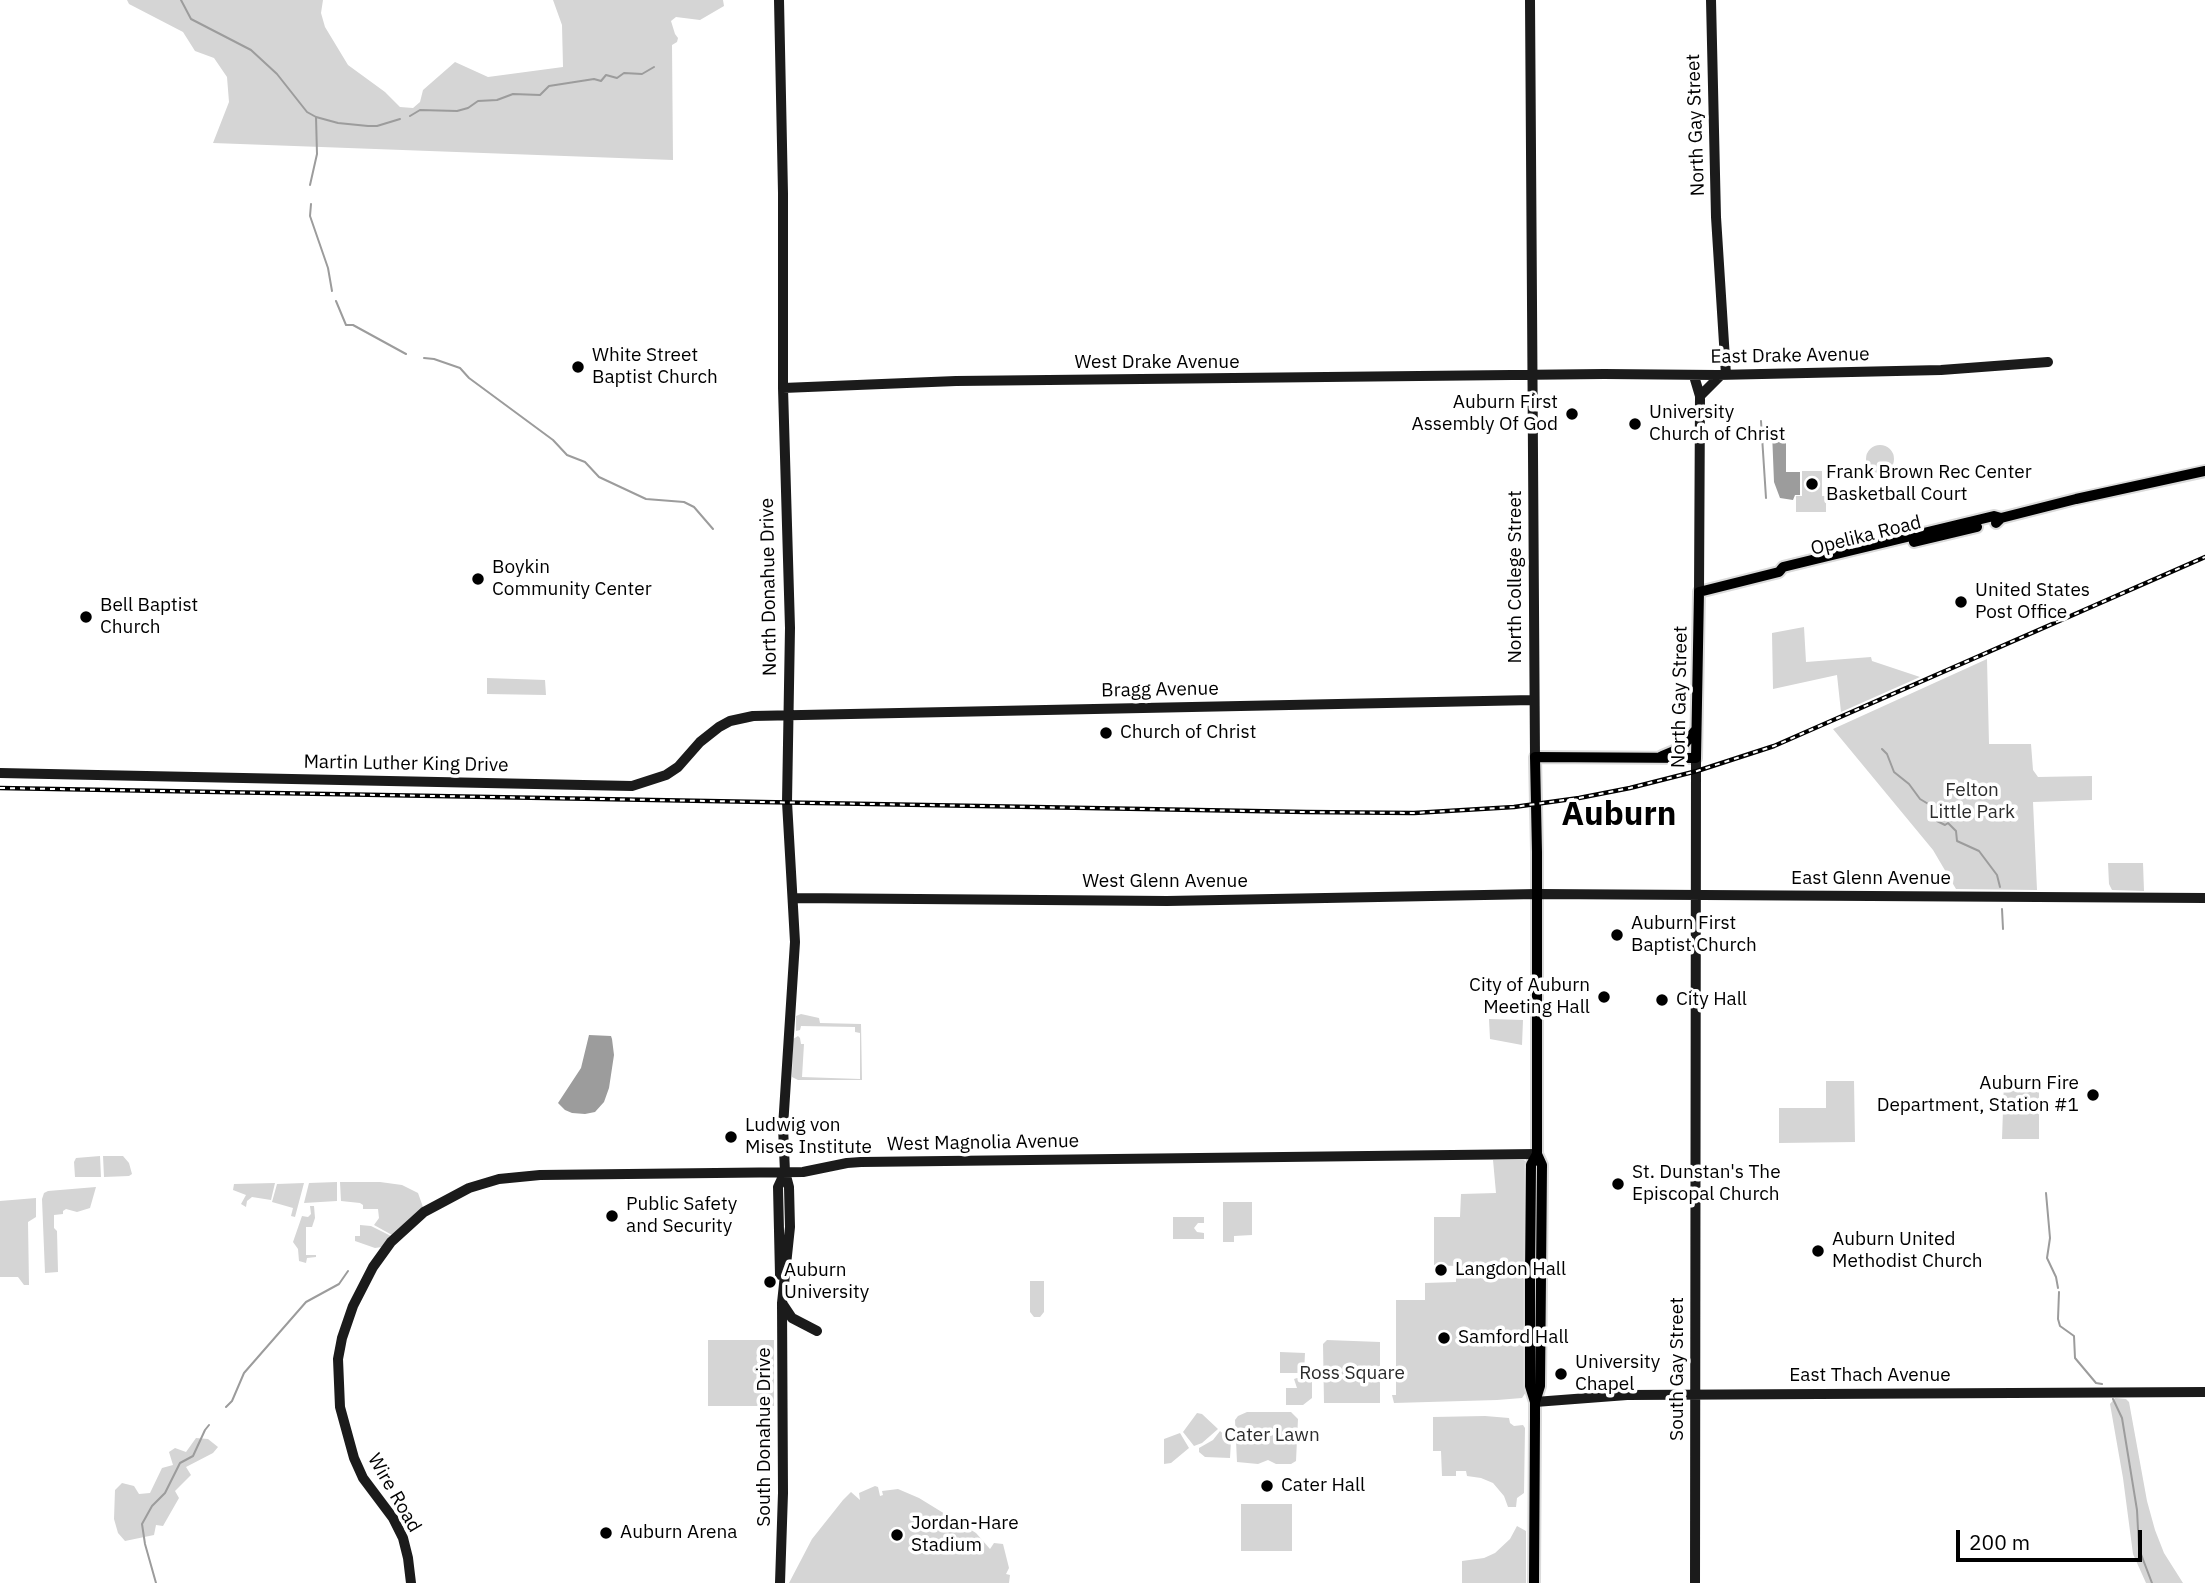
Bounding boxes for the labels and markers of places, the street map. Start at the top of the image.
place label: White Street Baptist Church [592,345,718,389]
marker: White Street Baptist Church [570,359,586,375]
place label: Auburn First Assembly Of God [1411,392,1558,436]
place label: University Church of Christ [1649,402,1785,446]
marker: Auburn First Assembly Of God [1564,406,1580,422]
marker: University Church of Christ [1627,416,1643,432]
place label: Frank Brown Rec Center Basketball Court [1826,462,2032,506]
marker: Frank Brown Rec Center Basketball Court [1804,476,1820,492]
place label: Boykin Community Center [492,557,652,601]
marker: Boykin Community Center [470,571,486,587]
place label: United States Post Office [1975,580,2090,624]
marker: United States Post Office [1953,594,1969,610]
place label: Bell Baptist Church [100,595,198,639]
marker: Bell Baptist Church [78,609,94,625]
place label: Church of Christ [1120,722,1256,744]
marker: Church of Christ [1098,725,1114,741]
place label: Auburn First Baptist Church [1631,913,1757,957]
marker: Auburn First Baptist Church [1609,927,1625,943]
place label: City of Auburn Meeting Hall [1469,975,1590,1019]
marker: City of Auburn Meeting Hall [1596,989,1612,1005]
place label: City Hall [1676,989,1747,1011]
marker: City Hall [1654,992,1670,1008]
place label: Auburn Fire Department, Station #1 [1877,1073,2079,1117]
marker: Auburn Fire Department, Station #1 [2085,1087,2101,1103]
place label: Ludwig von Mises Institute [745,1115,872,1159]
marker: Ludwig von Mises Institute [723,1129,739,1145]
place label: St. Dunstan's The Episcopal Church [1632,1162,1781,1206]
marker: St. Dunstan's The Episcopal Church [1610,1176,1626,1192]
place label: Public Safety and Security [626,1194,737,1238]
marker: Public Safety and Security [604,1208,620,1224]
place label: Auburn United Methodist Church [1832,1229,1983,1273]
marker: Auburn United Methodist Church [1810,1243,1826,1259]
place label: Langdon Hall [1455,1259,1566,1281]
place label: Auburn University [784,1260,869,1304]
marker: Langdon Hall [1433,1262,1449,1278]
marker: Auburn University [762,1274,778,1290]
place label: Samford Hall [1458,1327,1569,1349]
marker: Samford Hall [1436,1330,1452,1346]
place label: University Chapel [1575,1352,1660,1396]
marker: University Chapel [1553,1366,1569,1382]
place label: Cater Hall [1281,1475,1365,1497]
marker: Cater Hall [1259,1478,1275,1494]
place label: Jordan-Hare Stadium [911,1513,1019,1557]
place label: Auburn Arena [620,1522,737,1544]
marker: Auburn Arena [598,1525,614,1541]
marker: Jordan-Hare Stadium [889,1527,905,1543]

